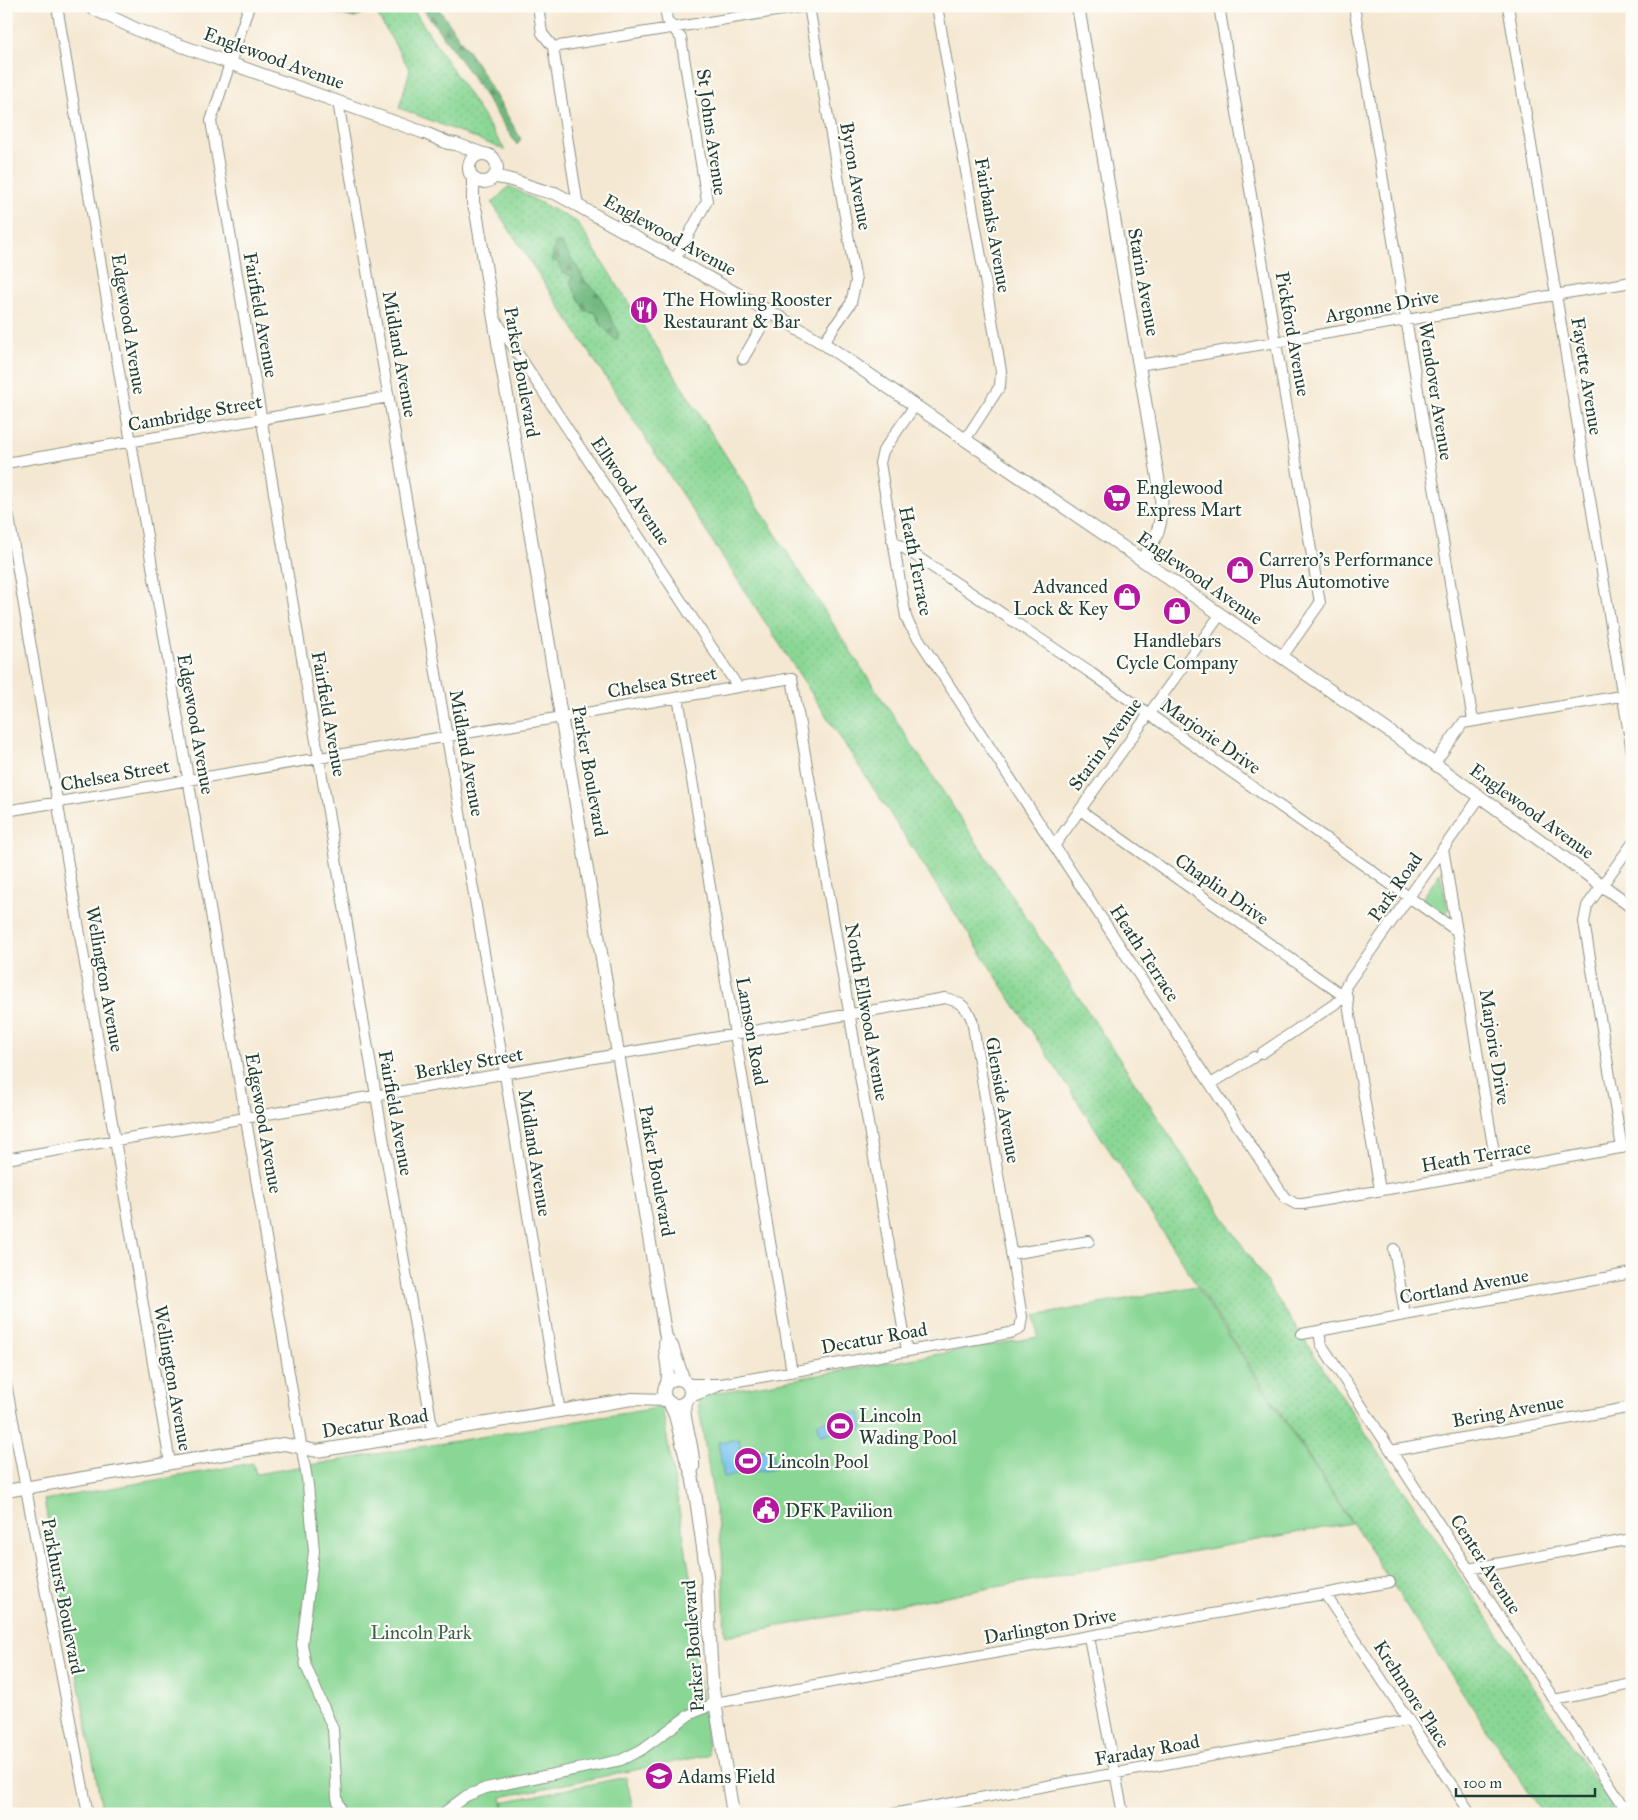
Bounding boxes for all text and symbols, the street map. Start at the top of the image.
street label: Englewood Avenue [200,22,348,95]
street label: St Johns Avenue [691,67,732,197]
street label: Byron Avenue [835,120,877,232]
street label: Fairbanks Avenue [970,156,1016,294]
street label: Englewood Avenue [599,189,740,282]
street label: Starin Avenue [1123,226,1165,338]
street label: Fairfield Avenue [239,250,283,380]
street label: Edgewood Avenue [106,252,152,396]
street label: Pickford Avenue [1271,270,1315,398]
street label: Argonne Drive [1322,285,1441,328]
place label: The Howling Rooster Restaurant & Bar [663,288,833,333]
street label: Midland Avenue [378,289,422,419]
restaurant icon: The Howling Rooster Restaurant & Bar [629,295,659,325]
street label: Parker Boulevard [499,305,545,440]
street label: Fayette Avenue [1566,315,1608,437]
street label: Wendover Avenue [1414,320,1458,462]
street label: Cambridge Street [126,390,264,437]
street label: Ellwood Avenue [586,432,676,550]
place label: Englewood Express Mart [1136,476,1242,521]
supermarket icon: Englewood Express Mart [1102,483,1132,513]
street label: Heath Terrace [894,504,938,618]
street label: Englewood Avenue [1132,526,1267,631]
place label: Carrero's Performance Plus Automotive [1259,548,1433,593]
shop icon: Carrero's Performance Plus Automotive [1225,555,1255,585]
place label: Advanced Lock & Key [1013,575,1109,620]
shop icon: Advanced Lock & Key [1112,582,1142,612]
shop icon: Handlebars Cycle Company [1162,596,1192,626]
place label: Handlebars Cycle Company [1116,629,1239,674]
street label: Fairfield Avenue [307,649,351,779]
street label: Edgewood Avenue [171,652,220,796]
street label: Chelsea Street [606,661,719,703]
street label: Midland Avenue [445,688,489,818]
street label: Starin Avenue [1064,693,1147,795]
street label: Marjorie Drive [1156,693,1266,779]
street label: Parker Boulevard [567,704,613,839]
street label: Chelsea Street [59,754,172,796]
street label: Englewood Avenue [1465,758,1599,865]
street label: Chaplin Drive [1171,848,1274,930]
street label: Park Road [1363,848,1427,926]
street label: Heath Terrace [1105,900,1185,1006]
street label: Wellington Avenue [80,904,129,1054]
street label: North Ellwood Avenue [840,921,894,1103]
street label: Lamson Road [731,975,773,1087]
street label: Marjorie Drive [1474,987,1516,1107]
street label: Glenside Avenue [981,1035,1025,1165]
street label: Berkley Street [413,1042,525,1084]
street label: Fairfield Avenue [374,1048,418,1178]
street label: Edgewood Avenue [239,1051,288,1195]
street label: Midland Avenue [514,1088,556,1218]
street label: Parker Boulevard [634,1104,680,1239]
street label: Heath Terrace [1419,1135,1533,1177]
street label: Cortland Avenue [1398,1263,1530,1309]
street label: Wellington Avenue [148,1303,197,1453]
street label: Decatur Road [819,1317,929,1359]
street label: Bering Avenue [1450,1390,1566,1433]
street label: Decatur Road [320,1403,430,1443]
place label: Lincoln Wading Pool [859,1404,958,1450]
sports icon: Lincoln Wading Pool [825,1411,855,1441]
sports icon: Lincoln Pool [733,1446,763,1476]
place label: Lincoln Pool [767,1450,869,1473]
public building icon: DFK Pavilion [751,1495,781,1525]
place label: DFK Pavilion [785,1499,893,1522]
street label: Center Avenue [1445,1510,1527,1618]
street label: Parkhurst Boulevard [37,1516,90,1677]
street label: Parker Boulevard [677,1579,709,1713]
street label: Darlington Drive [982,1603,1118,1650]
park label: Lincoln Park [370,1621,472,1644]
street label: Krehmore Place [1369,1636,1455,1752]
street label: Faraday Road [1093,1729,1202,1771]
school or university icon: Adams Field [644,1761,674,1791]
place label: Adams Field [677,1765,776,1788]
scale bar [1456,1765,1594,1797]
text: 100 m [1463,1774,1503,1792]

